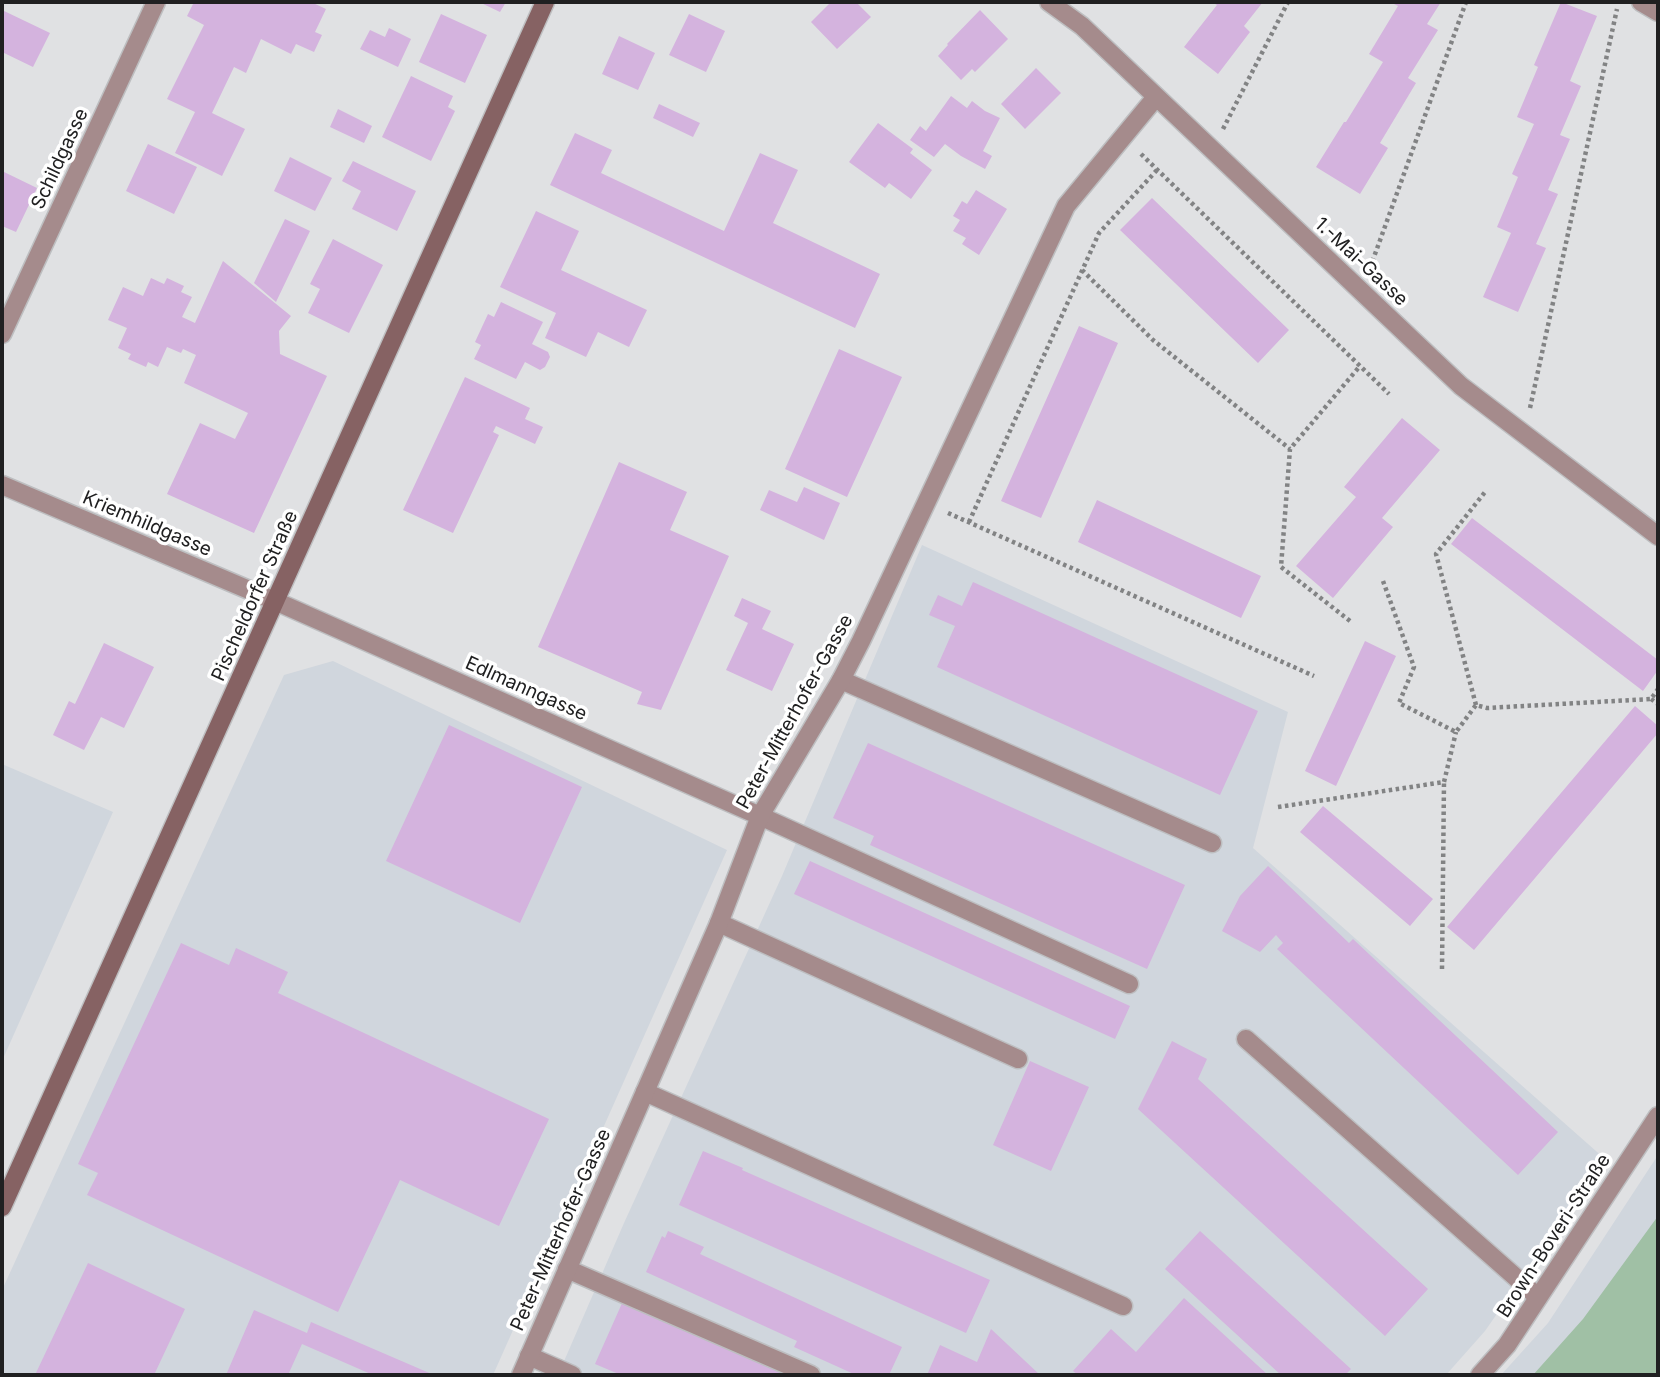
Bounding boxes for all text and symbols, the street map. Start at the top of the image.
street label: Schildgasse [27,105,93,213]
street label: 1.-Mai-Gasse [1310,213,1412,311]
street label: Kriemhildgasse [79,487,215,561]
street label: Pischeldorfer Straße [207,507,303,685]
street label: Peter-Mitterhofer-Gasse [732,611,858,813]
street label: Edlmanngasse [462,652,590,726]
street label: Peter-Mitterhofer-Gasse [506,1125,616,1335]
street label: Brown-Boveri-Straße [1493,1150,1615,1322]

